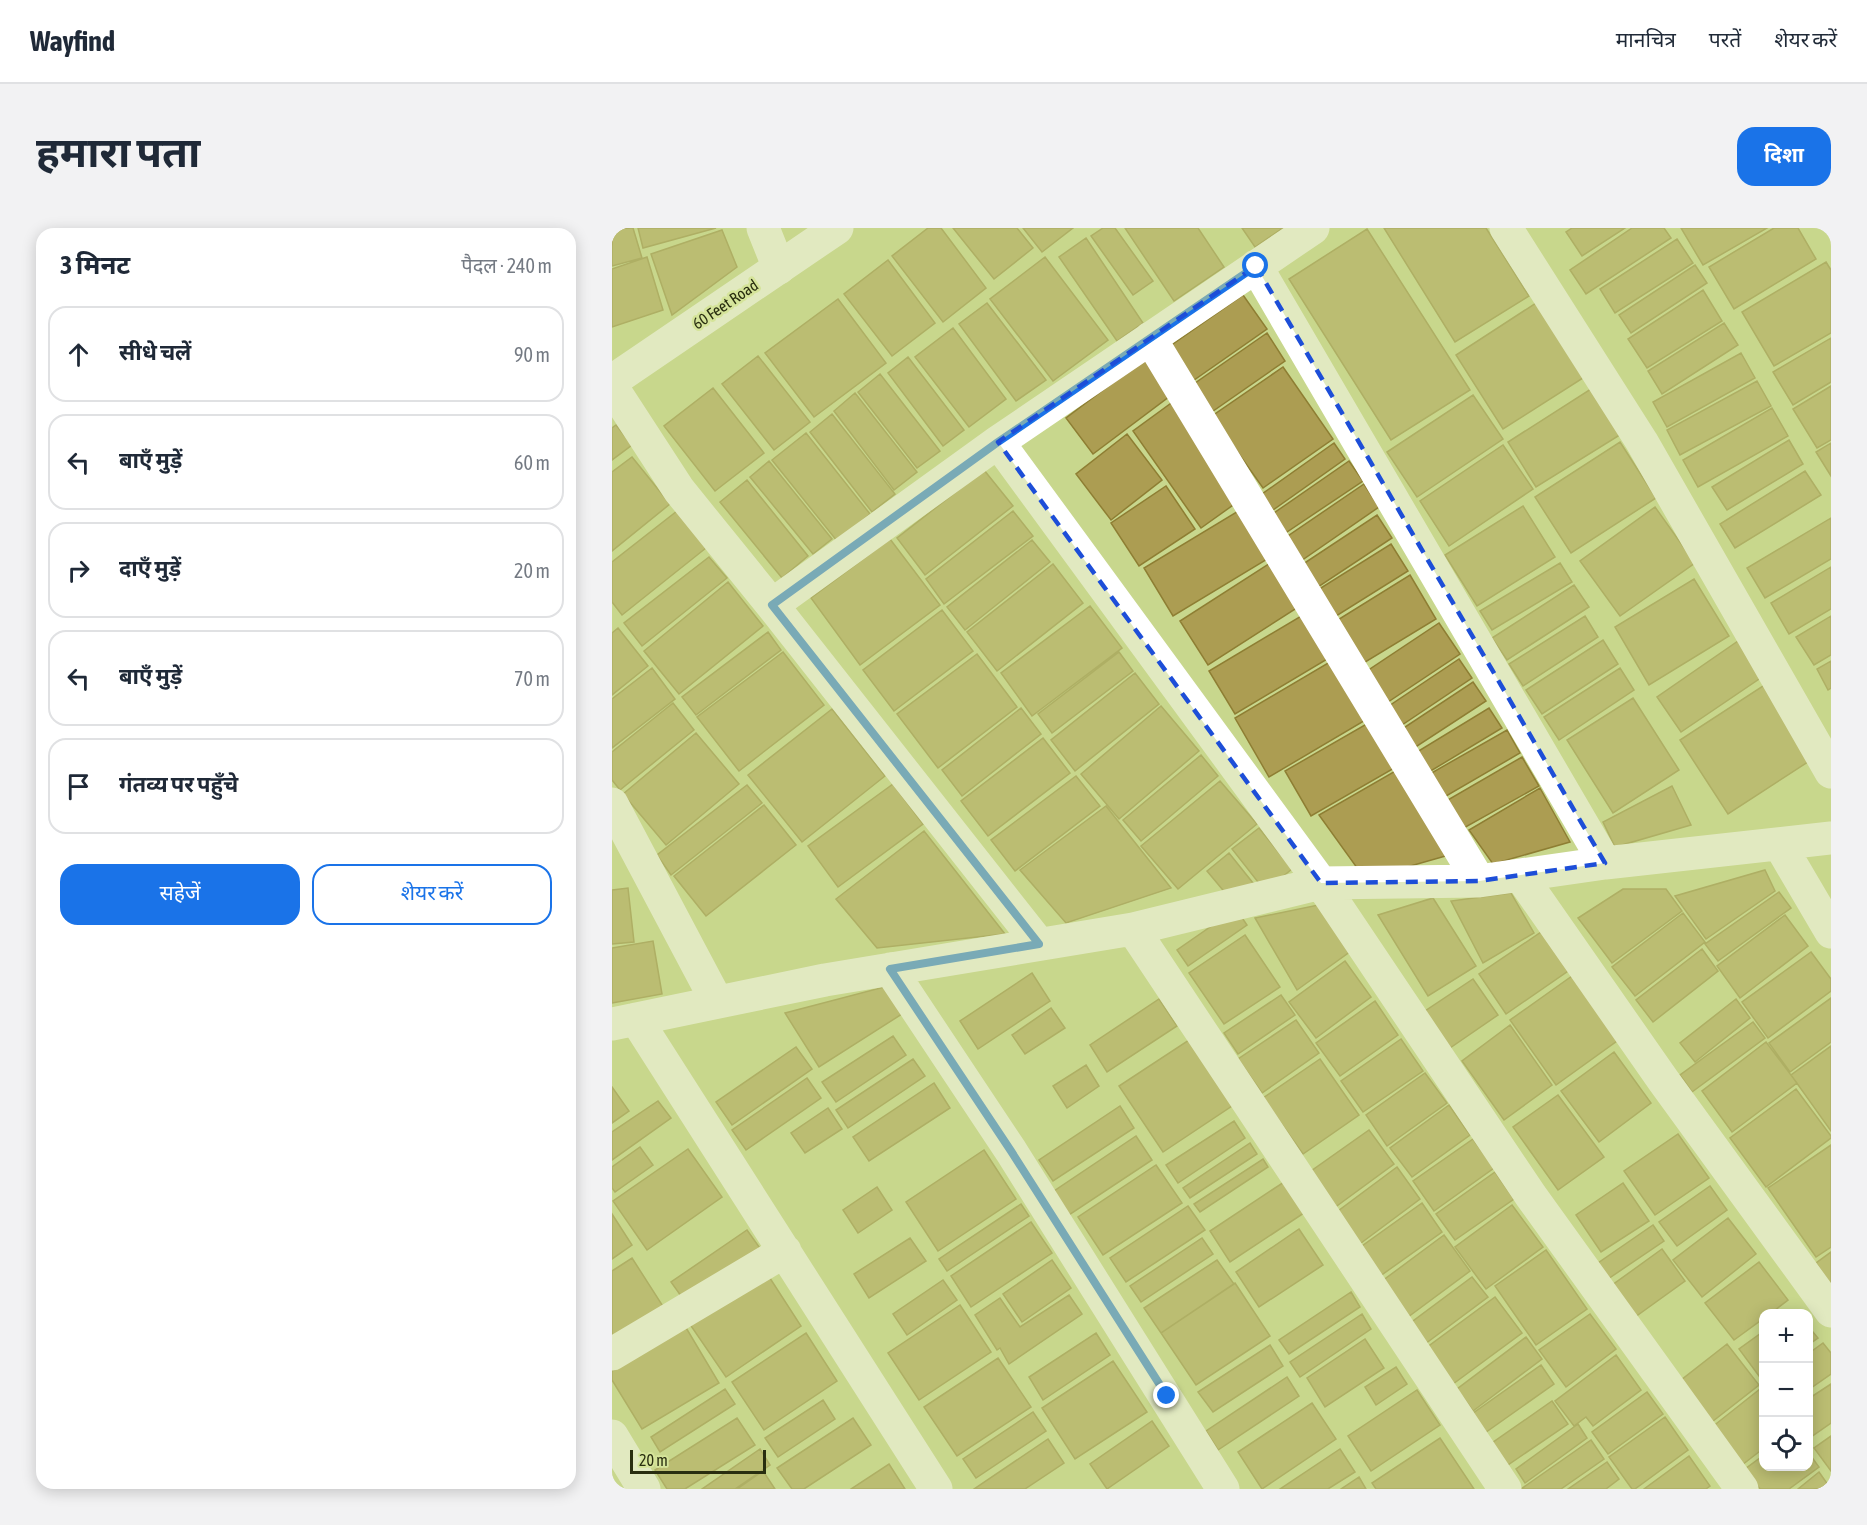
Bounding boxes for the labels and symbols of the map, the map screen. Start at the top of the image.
route start [1242,252,1268,278]
street label: 60 Feet Road [689,276,761,332]
route end [1153,1382,1179,1408]
scale bar [630,1447,766,1474]

